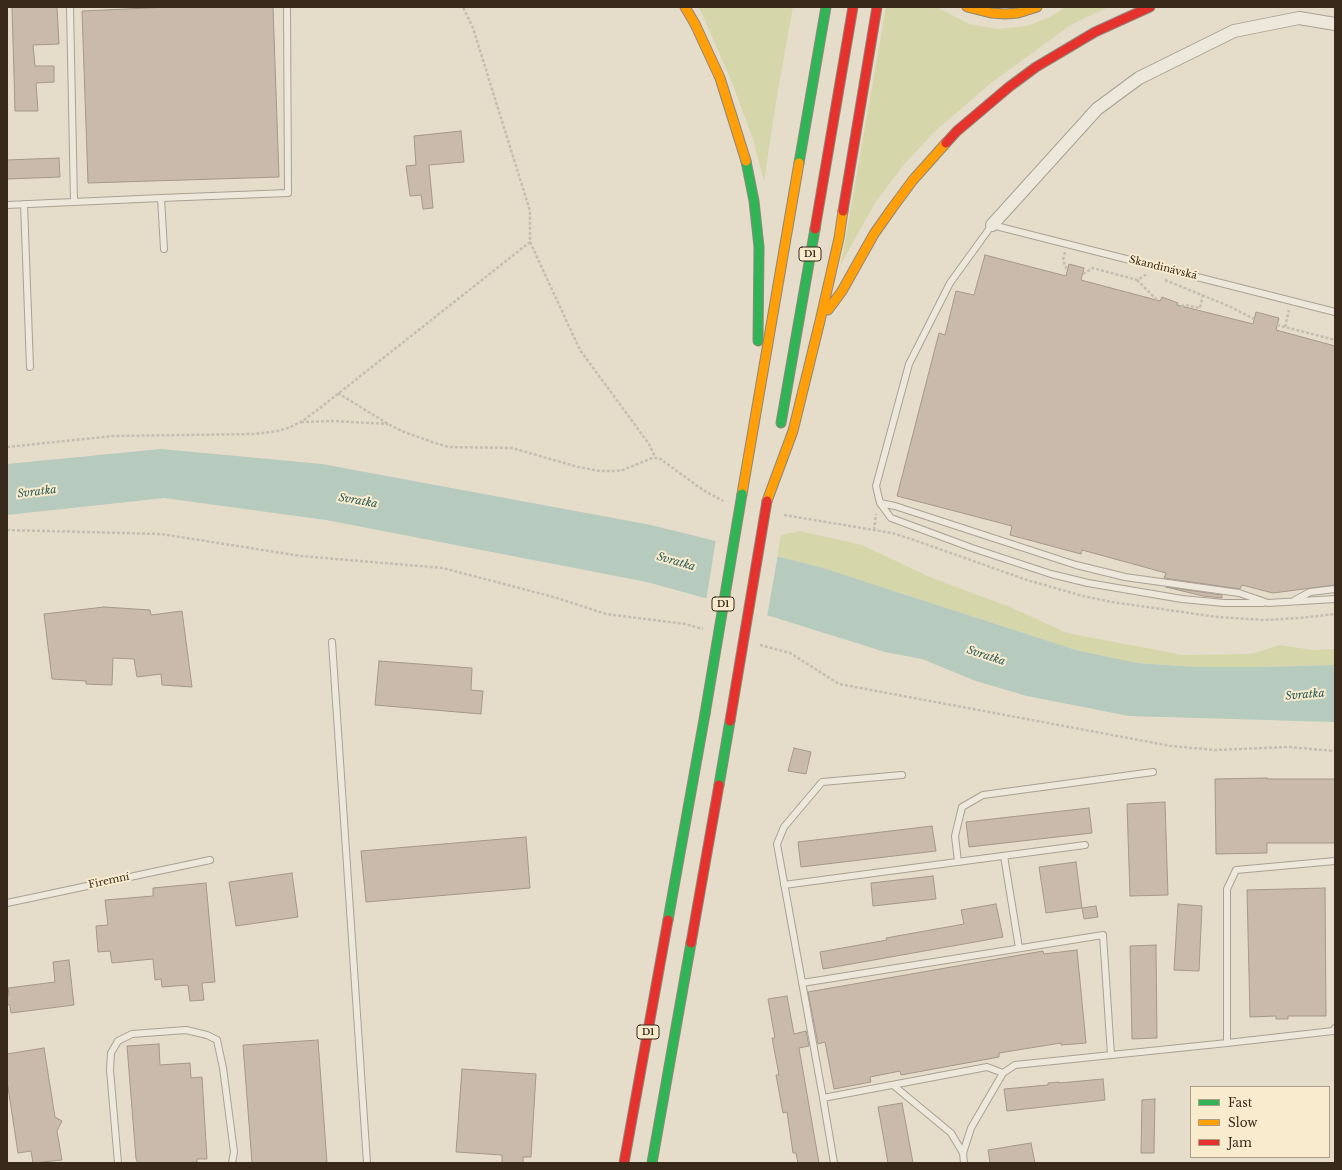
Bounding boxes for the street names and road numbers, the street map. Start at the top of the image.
road number: D1 [799,247,821,261]
street label: Skandinávská [1128,254,1198,282]
road number: D1 [712,597,734,611]
street label: Firemní [87,871,131,891]
road number: D1 [637,1025,659,1039]

